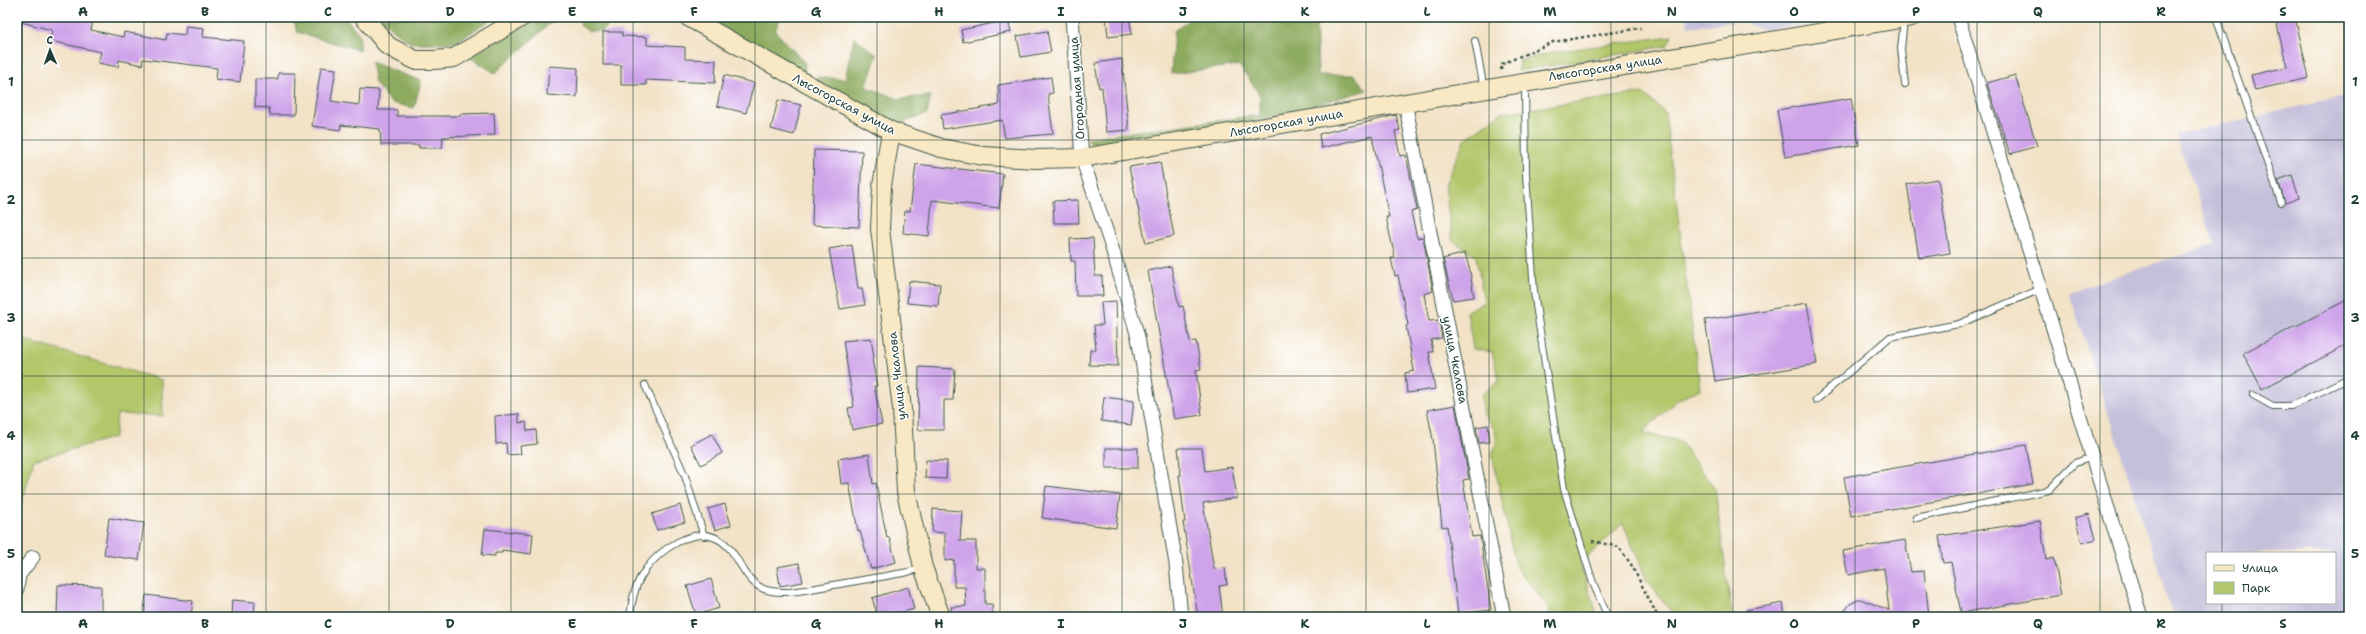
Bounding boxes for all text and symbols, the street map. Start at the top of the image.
text: A [78,3,88,20]
text: B [201,3,209,20]
text: C [324,3,332,20]
text: D [445,3,455,20]
text: E [568,3,577,20]
text: F [690,3,698,20]
text: G [811,3,822,20]
text: H [934,3,944,20]
text: I [1057,3,1065,20]
text: J [1179,3,1187,20]
text: K [1301,3,1310,20]
text: L [1423,3,1431,20]
text: M [1543,3,1557,20]
text: N [1667,3,1677,20]
text: O [1789,3,1799,20]
text: P [1912,3,1920,20]
text: Q [2033,3,2043,20]
text: R [2156,3,2166,20]
text: S [2279,3,2287,20]
north arrow [30,30,70,70]
text: С [46,33,54,48]
street label: Огородная улица [1065,35,1089,140]
street label: Лысогорская улица [1547,51,1663,85]
street label: Лысогорская улица [790,70,899,138]
text: 1 [8,73,14,90]
text: 1 [2352,73,2358,90]
street label: Лысогорская улица [1228,105,1344,141]
text: 2 [6,191,16,208]
text: 2 [2350,191,2360,208]
text: 3 [6,309,16,326]
text: 3 [2350,309,2360,326]
street label: улица Чкалова [1439,315,1471,406]
street label: улица Чкалова [884,330,910,421]
text: 4 [6,427,16,444]
text: 4 [2350,427,2360,444]
text: 5 [7,545,15,562]
text: 5 [2351,545,2359,562]
legend [2206,552,2336,604]
text: Улица [2242,560,2279,576]
text: Парк [2242,580,2271,596]
text: A [78,615,88,632]
text: B [201,615,209,632]
text: C [324,615,332,632]
text: D [445,615,455,632]
text: E [568,615,577,632]
text: F [690,615,698,632]
text: G [811,615,822,632]
text: H [934,615,944,632]
text: I [1057,615,1065,632]
text: J [1179,615,1187,632]
text: K [1301,615,1310,632]
text: L [1423,615,1431,632]
text: M [1543,615,1557,632]
text: N [1667,615,1677,632]
text: O [1789,615,1799,632]
text: P [1912,615,1920,632]
text: Q [2033,615,2043,632]
text: R [2156,615,2166,632]
text: S [2279,615,2287,632]

